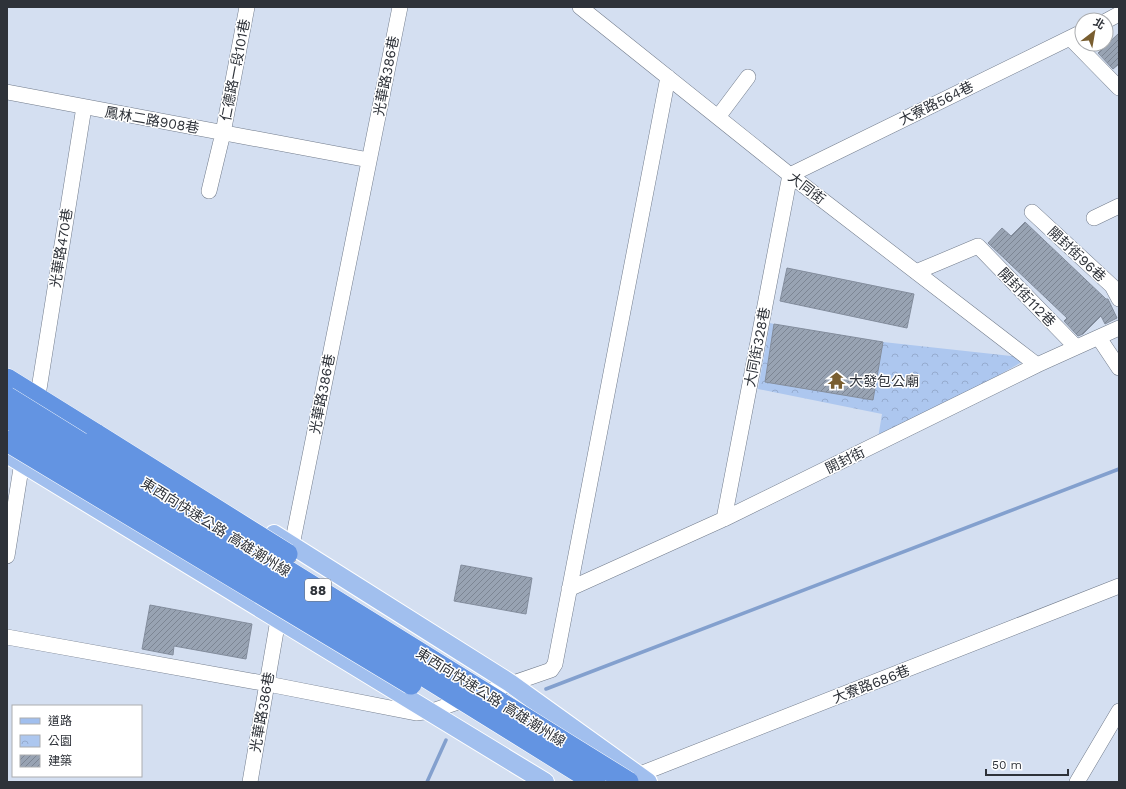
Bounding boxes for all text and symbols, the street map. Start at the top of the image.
north arrow [1074,12,1114,52]
text: 北 [1091,15,1107,32]
street label: 仁德路一段101巷 [217,18,253,122]
street label: 光華路386巷 [370,35,402,117]
street label: 大寮路564巷 [896,78,976,128]
street label: 鳳林二路908巷 [103,104,201,136]
street label: 大同街 [786,169,828,207]
street label: 光華路470巷 [47,207,75,289]
street label: 開封街96巷 [1045,223,1109,285]
street label: 開封街112巷 [995,264,1059,330]
street label: 大同街328巷 [741,306,773,388]
street label: 光華路386巷 [306,353,338,435]
temple icon: 大發包公廟 [826,371,846,391]
place label: 大發包公廟 [849,373,919,389]
street label: 開封街 [823,444,867,476]
street label: 東西向快速公路 高雄潮州線 [138,474,294,580]
road number: 88 [305,579,331,601]
street label: 東西向快速公路 高雄潮州線 [413,644,569,750]
street label: 大寮路686巷 [830,662,912,706]
street label: 光華路386巷 [247,671,277,753]
legend [12,705,142,777]
text: 道路 [48,714,72,728]
text: 公園 [48,734,72,748]
scale bar [986,751,1068,777]
text: 建築 [48,754,72,768]
text: 50 m [992,758,1022,772]

